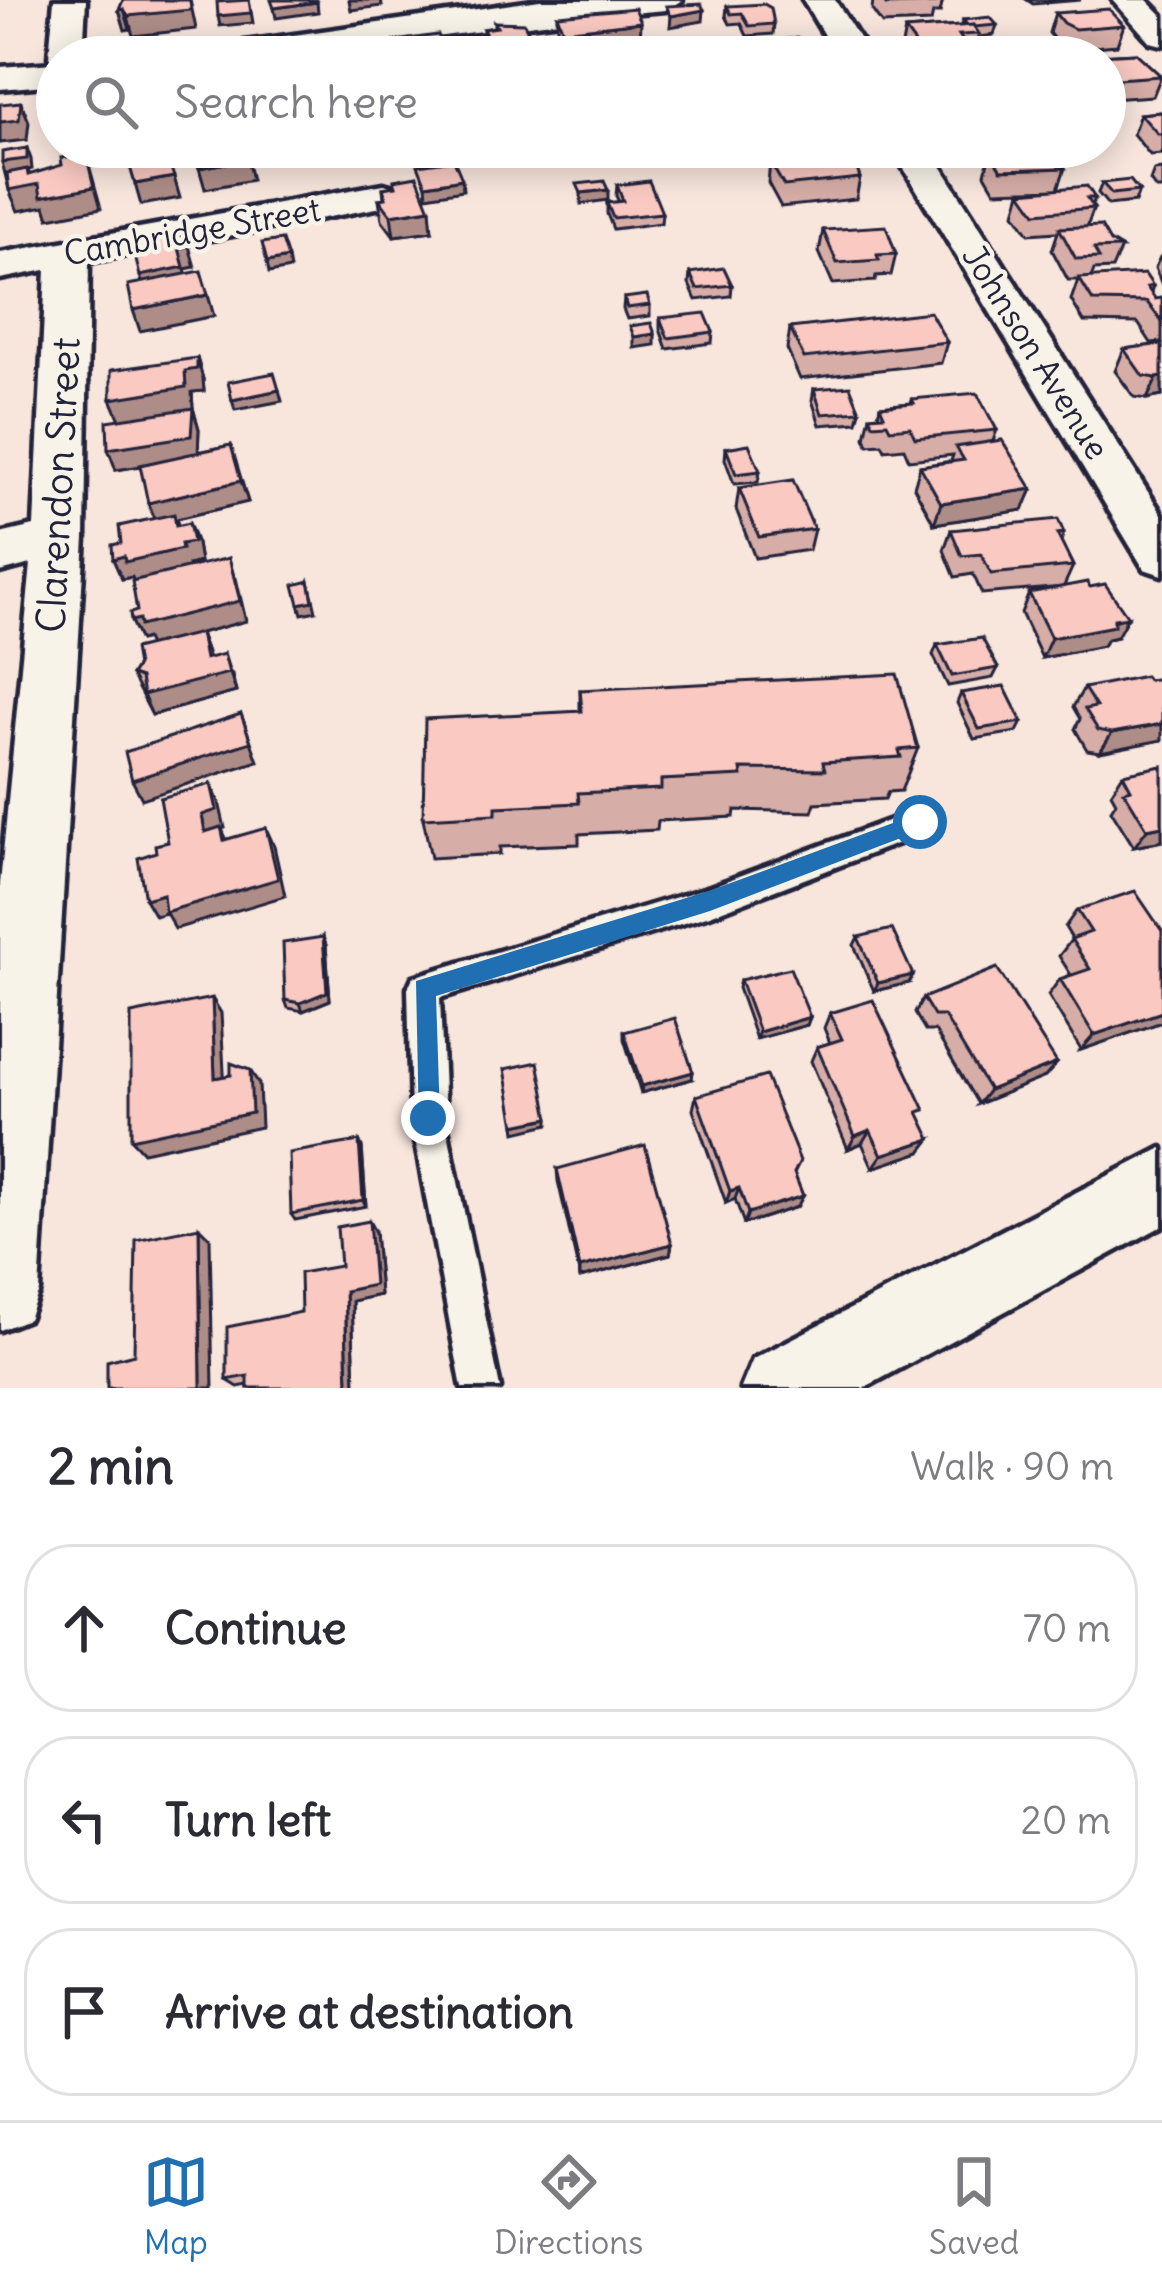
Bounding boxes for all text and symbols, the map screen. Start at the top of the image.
search box [36,36,1126,168]
icon: search [78,69,144,135]
text: Search here [174,74,418,130]
street label: Cambridge Street [60,188,324,274]
street label: Johnson Avenue [953,237,1119,467]
street label: Clarendon Street [26,336,91,634]
route start [893,795,947,849]
route end [401,1091,455,1145]
text: 2 min [48,1434,174,1498]
text: Walk · 90 m [910,1442,1114,1491]
icon: ahead [51,1595,117,1661]
text: Continue [165,1600,347,1656]
text: 70 m [1023,1604,1111,1653]
icon: left [51,1787,117,1853]
text: Turn left [165,1792,331,1848]
text: 20 m [1020,1796,1111,1845]
icon: arrive [51,1979,117,2045]
text: Arrive at destination [165,1984,574,2040]
tab: Map [143,2149,209,2263]
tab: Directions [494,2149,643,2263]
tab: Saved [929,2149,1019,2263]

